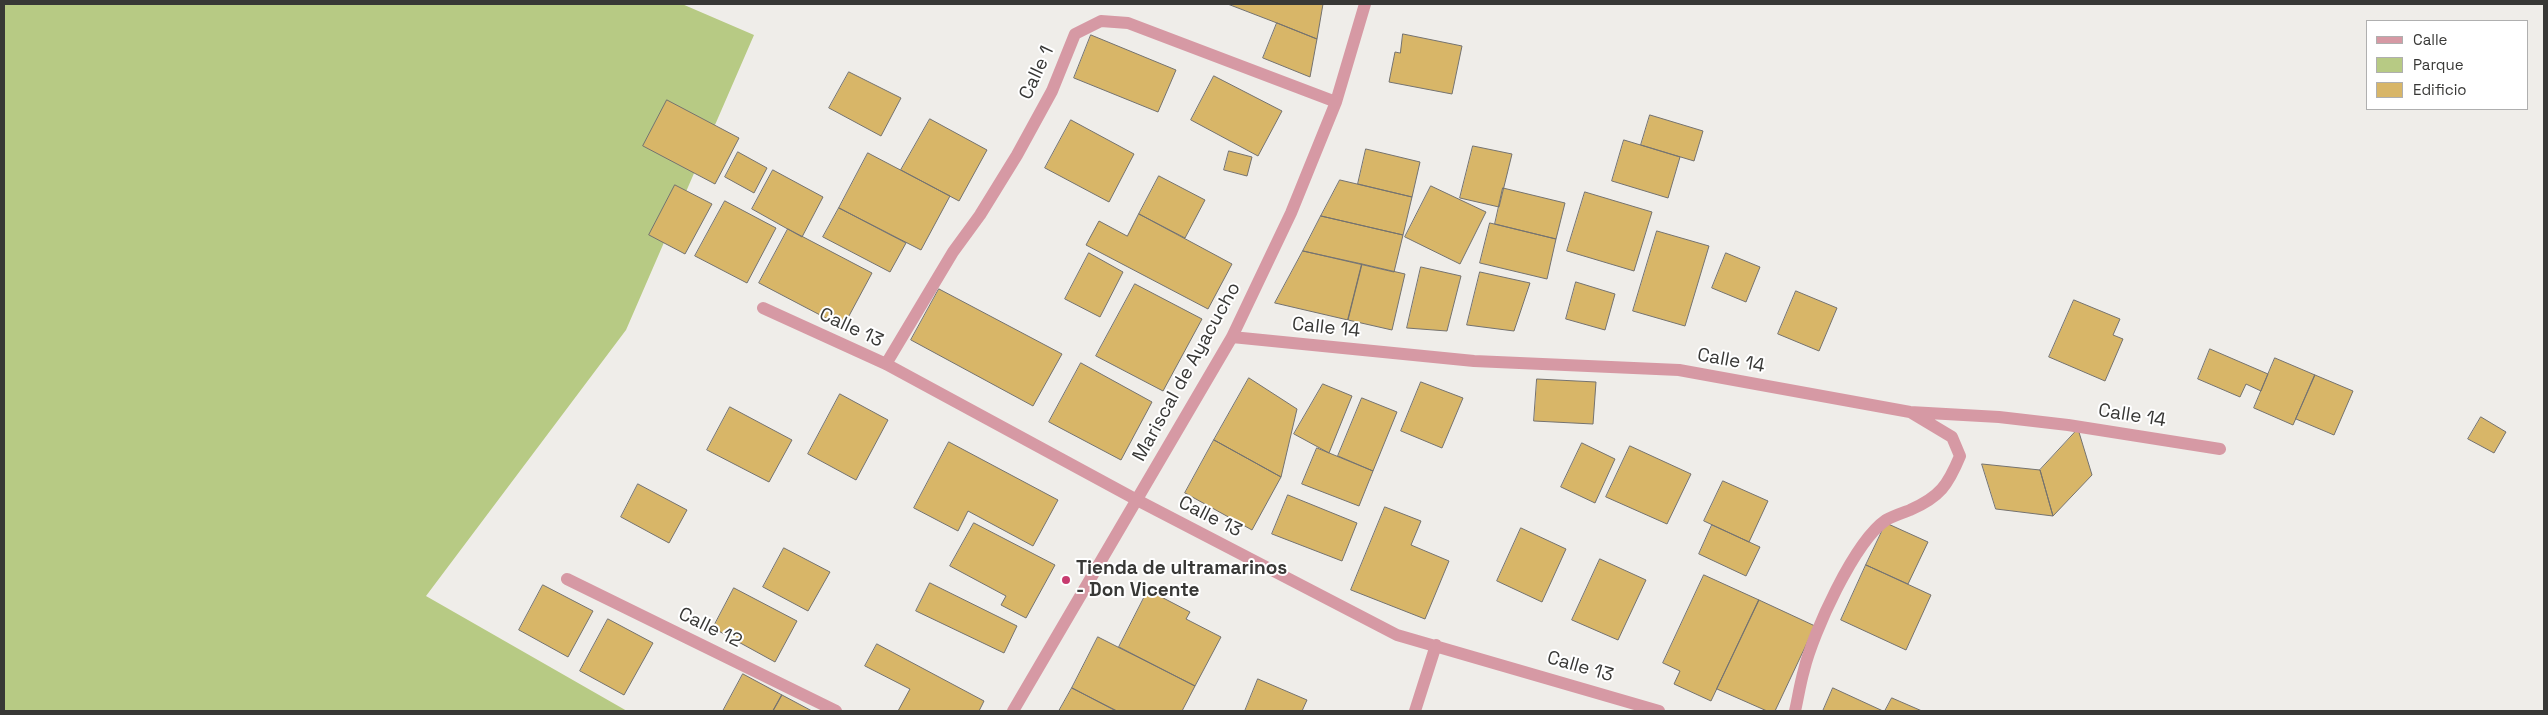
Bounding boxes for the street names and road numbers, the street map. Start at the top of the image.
street label: Calle 1 [1015,43,1059,103]
street label: Mariscal de Ayacucho [1128,278,1246,466]
street label: Calle 13 [815,303,887,353]
street label: Calle 14 [1291,313,1361,343]
street label: Calle 14 [1695,344,1767,378]
street label: Calle 14 [2096,399,2168,433]
street label: Calle 13 [1175,491,1245,543]
street label: Calle 12 [674,603,746,653]
street label: Calle 13 [1544,647,1616,687]

